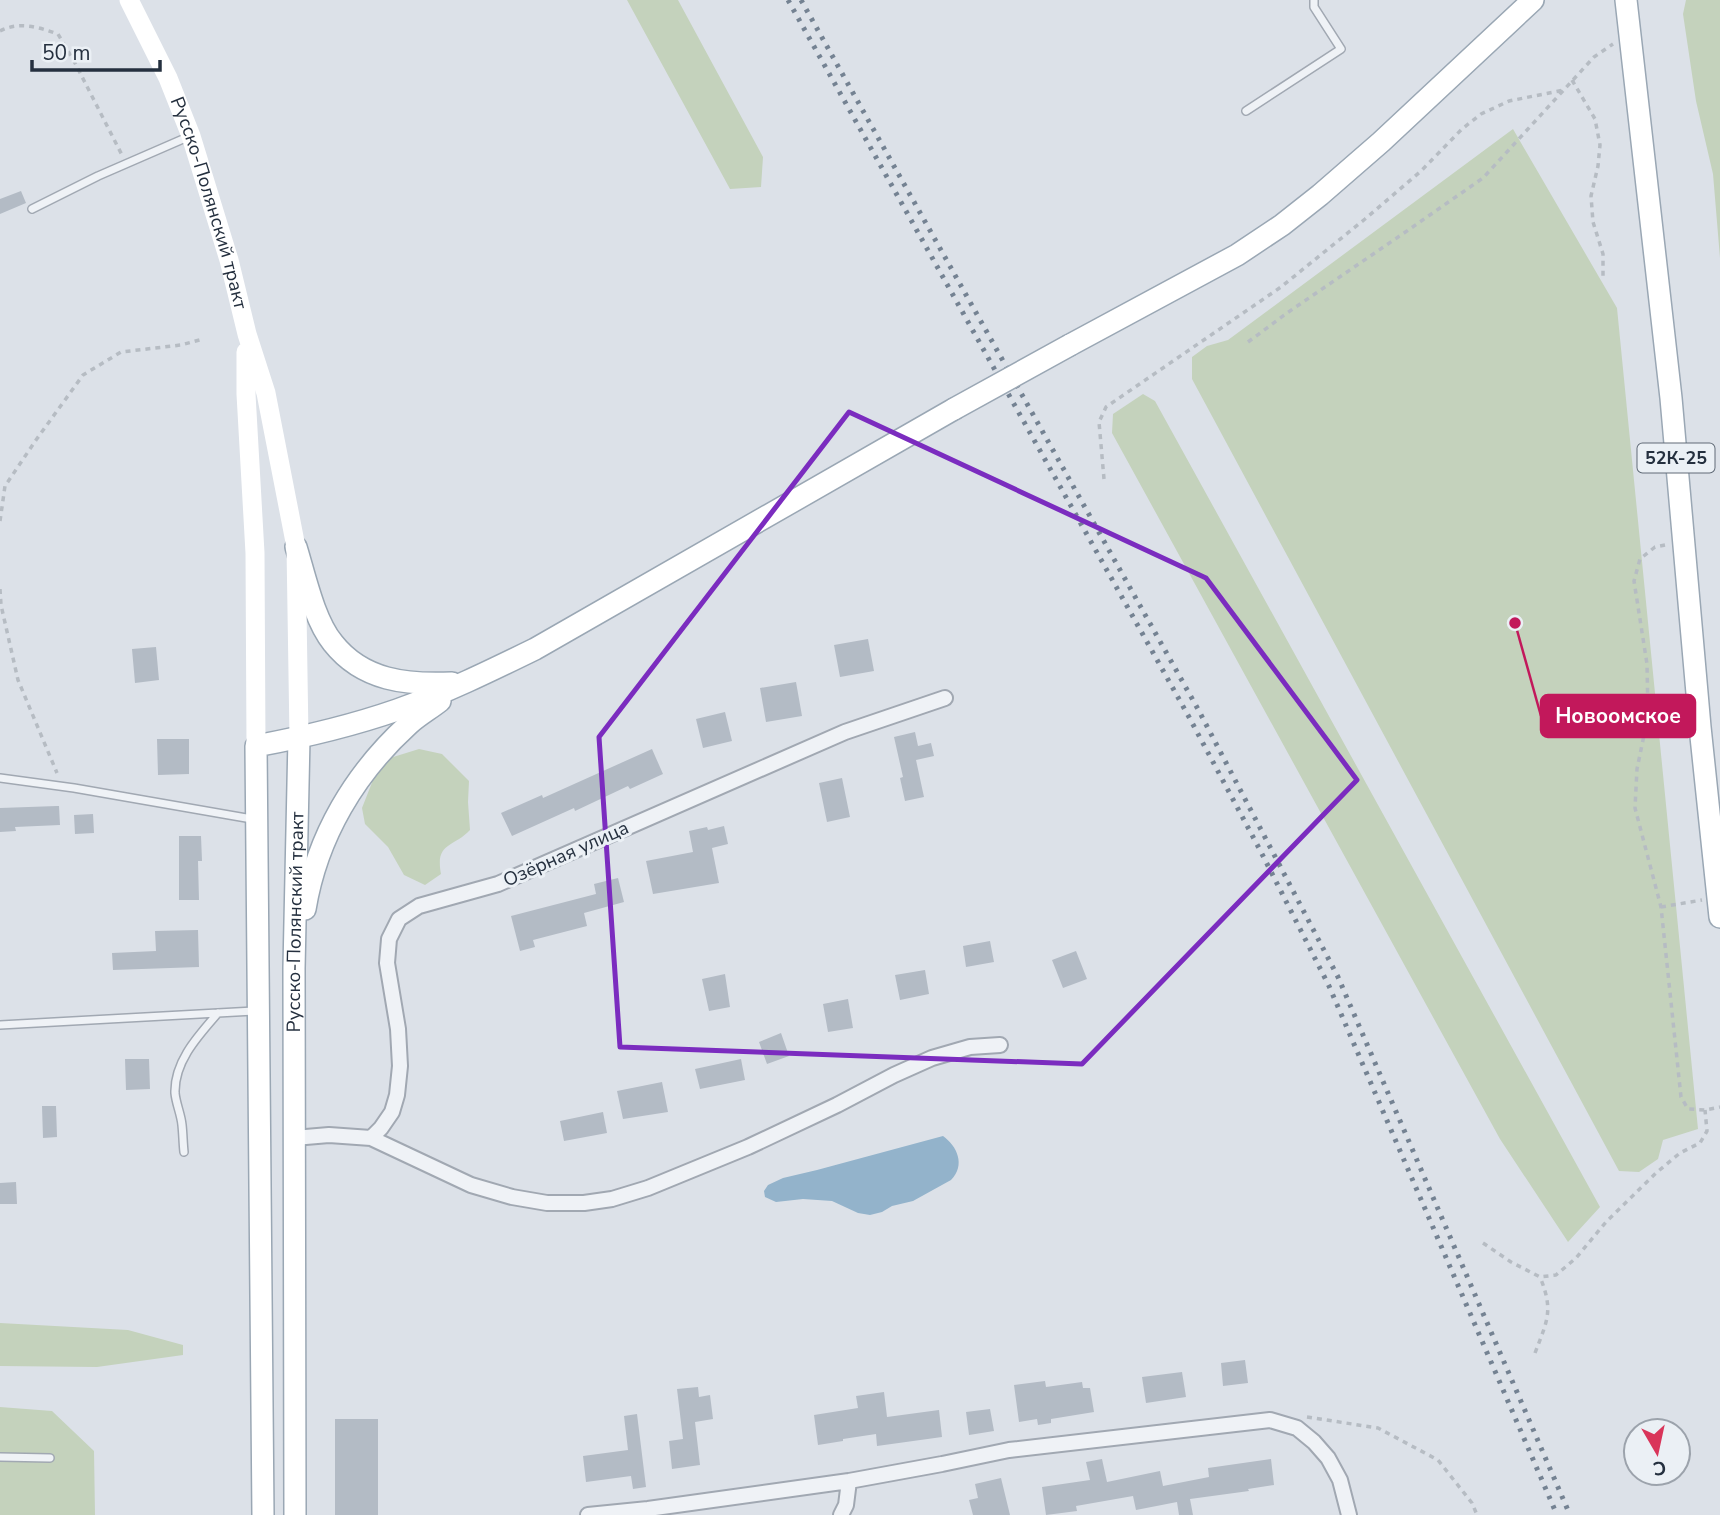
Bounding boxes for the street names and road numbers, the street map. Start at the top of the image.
street label: Русско-Полянский тракт [164,93,254,312]
road number: 52К-25 [1638,444,1714,472]
street label: Русско-Полянский тракт [281,811,310,1032]
street label: Озёрная улица [499,815,633,893]

